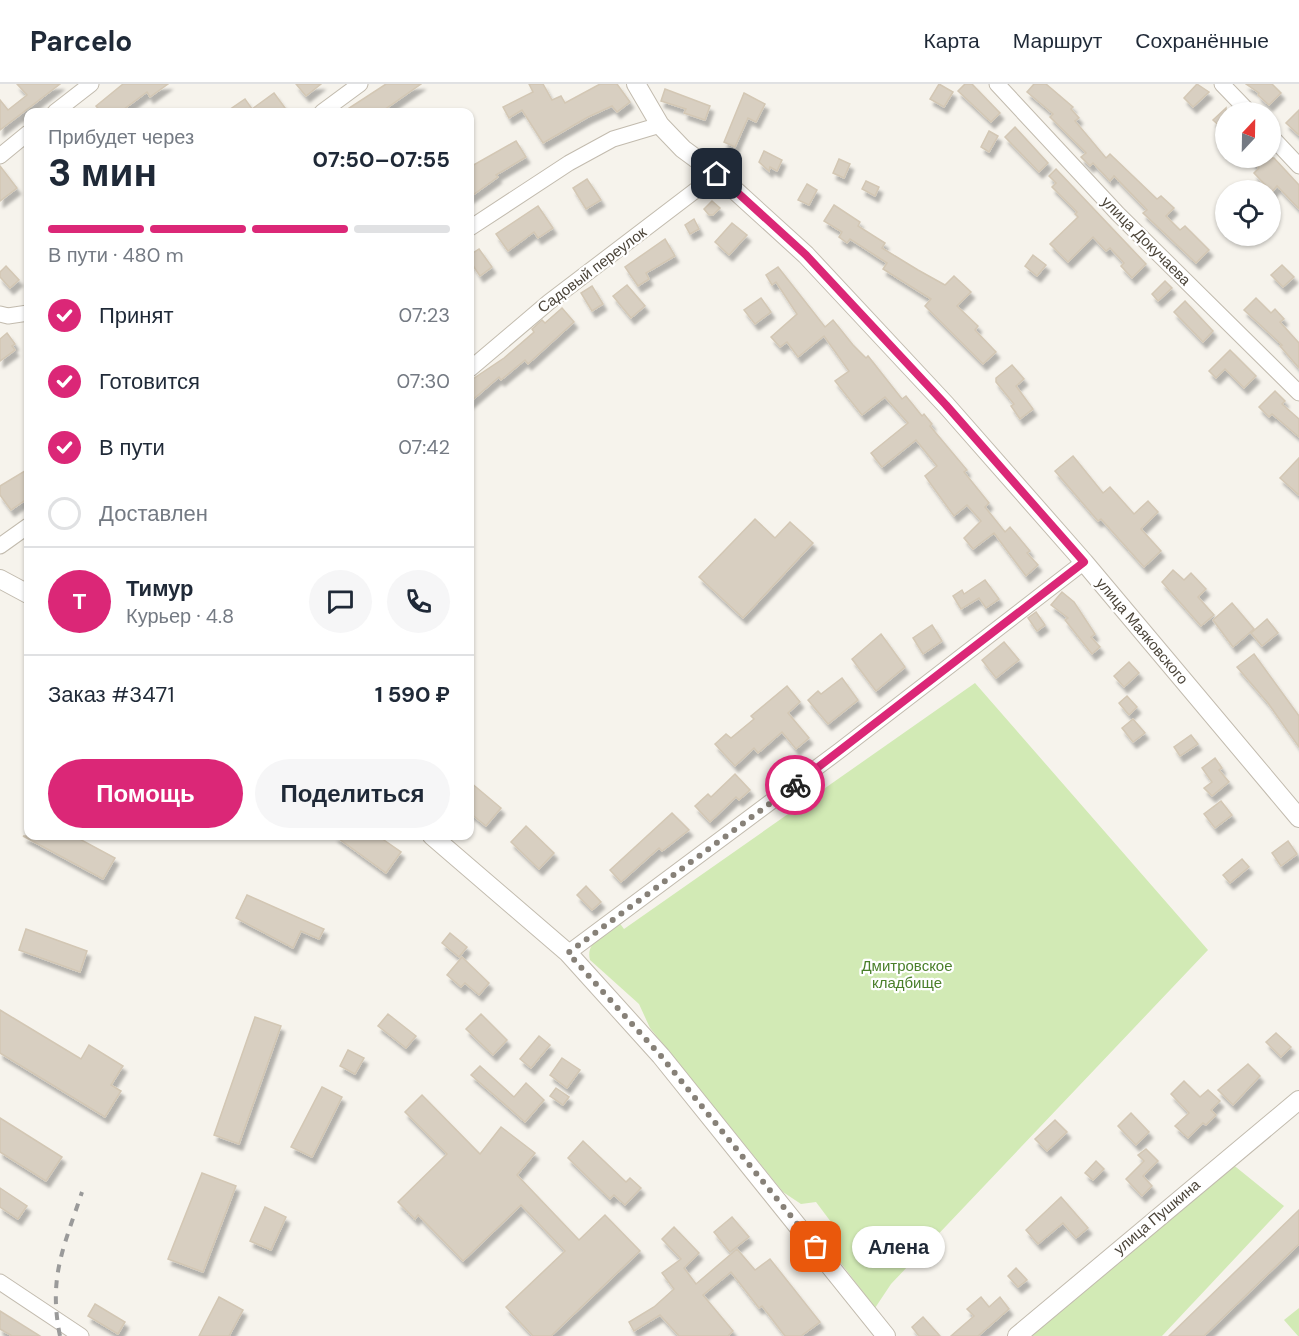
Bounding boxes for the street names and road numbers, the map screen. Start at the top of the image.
street label: улица Докучаева [1097,192,1196,291]
street label: Садовый переулок [533,222,651,318]
street label: улица Маяковского [1091,574,1193,688]
street label: улица Пушкина [1110,1174,1205,1259]

